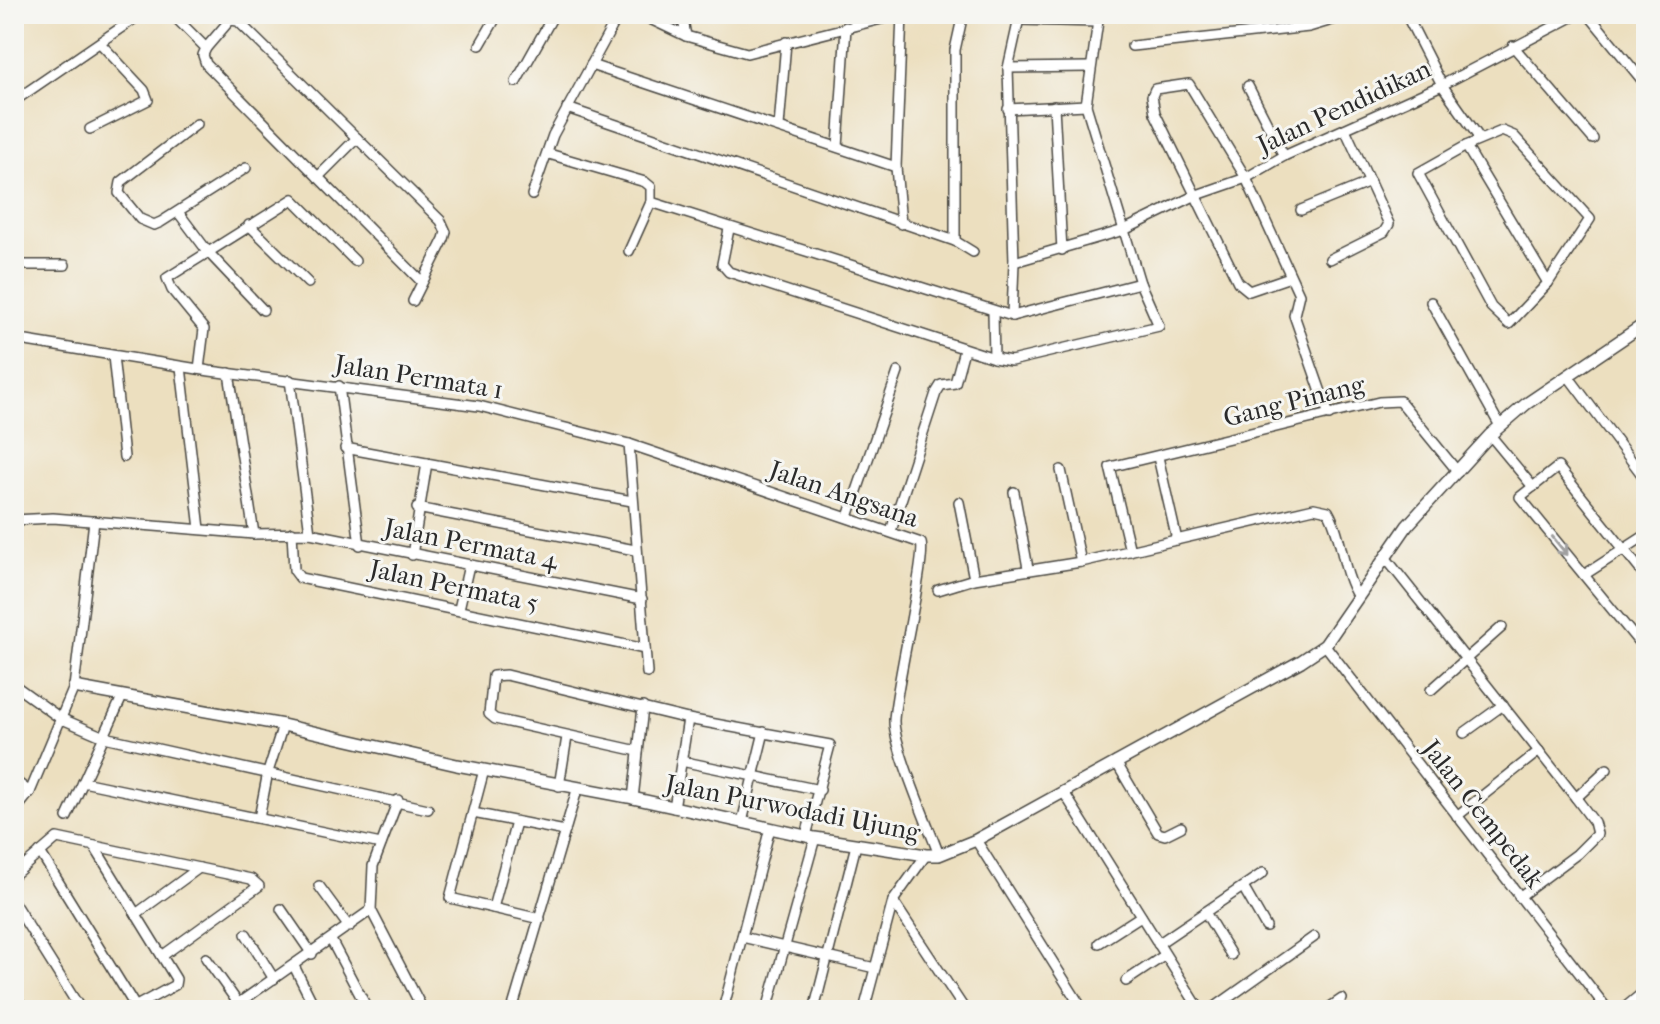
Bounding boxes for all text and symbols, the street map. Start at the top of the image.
street label: Jalan Pendidikan [1250,53,1436,162]
street label: Jalan Permata 1 [331,348,505,406]
street label: Gang Pinang [1220,368,1369,434]
street label: Jalan Angsana [763,453,924,534]
street label: Jalan Permata 4 [380,512,561,576]
one-way arrow [1550,535,1568,556]
street label: Jalan Permata 5 [365,553,541,619]
street label: Jalan Cempedak [1414,732,1551,895]
street label: Jalan Purwodadi Ujung [661,768,924,848]

